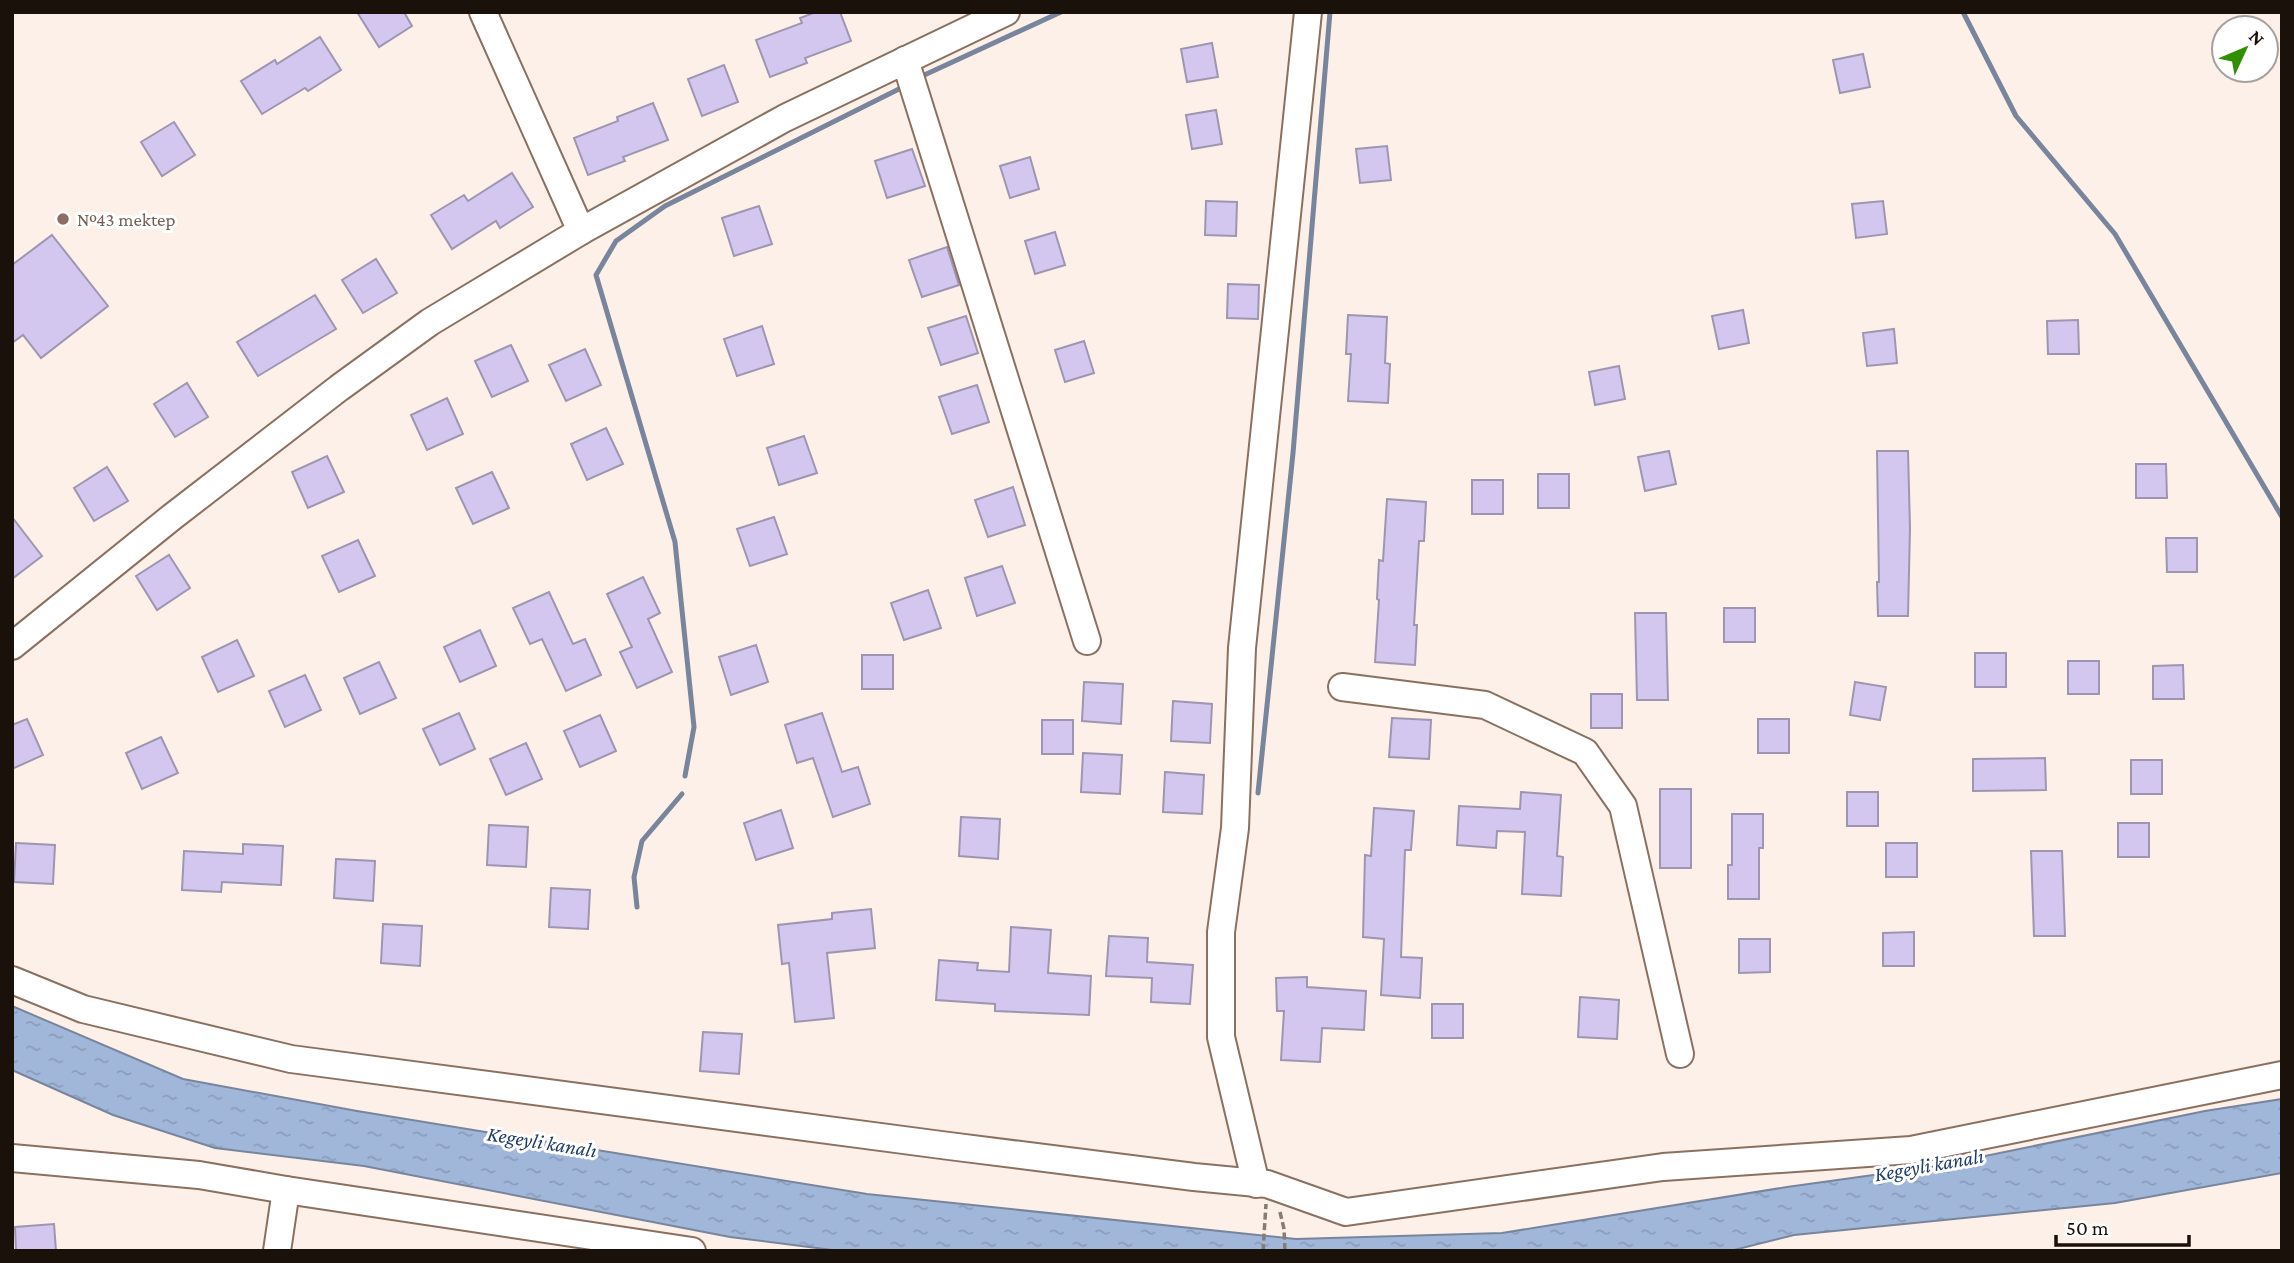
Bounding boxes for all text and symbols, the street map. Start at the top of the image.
north arrow [2210,14,2280,84]
text: N [2245,26,2269,50]
place label: №43 mektep [77,209,175,230]
marker: №43 mektep [55,211,71,227]
water label: Kegeyli kanalı [485,1121,599,1163]
water label: Kegeyli kanalı [1872,1144,1986,1186]
scale bar [2056,1204,2189,1248]
text: 50 m [2066,1216,2109,1240]

